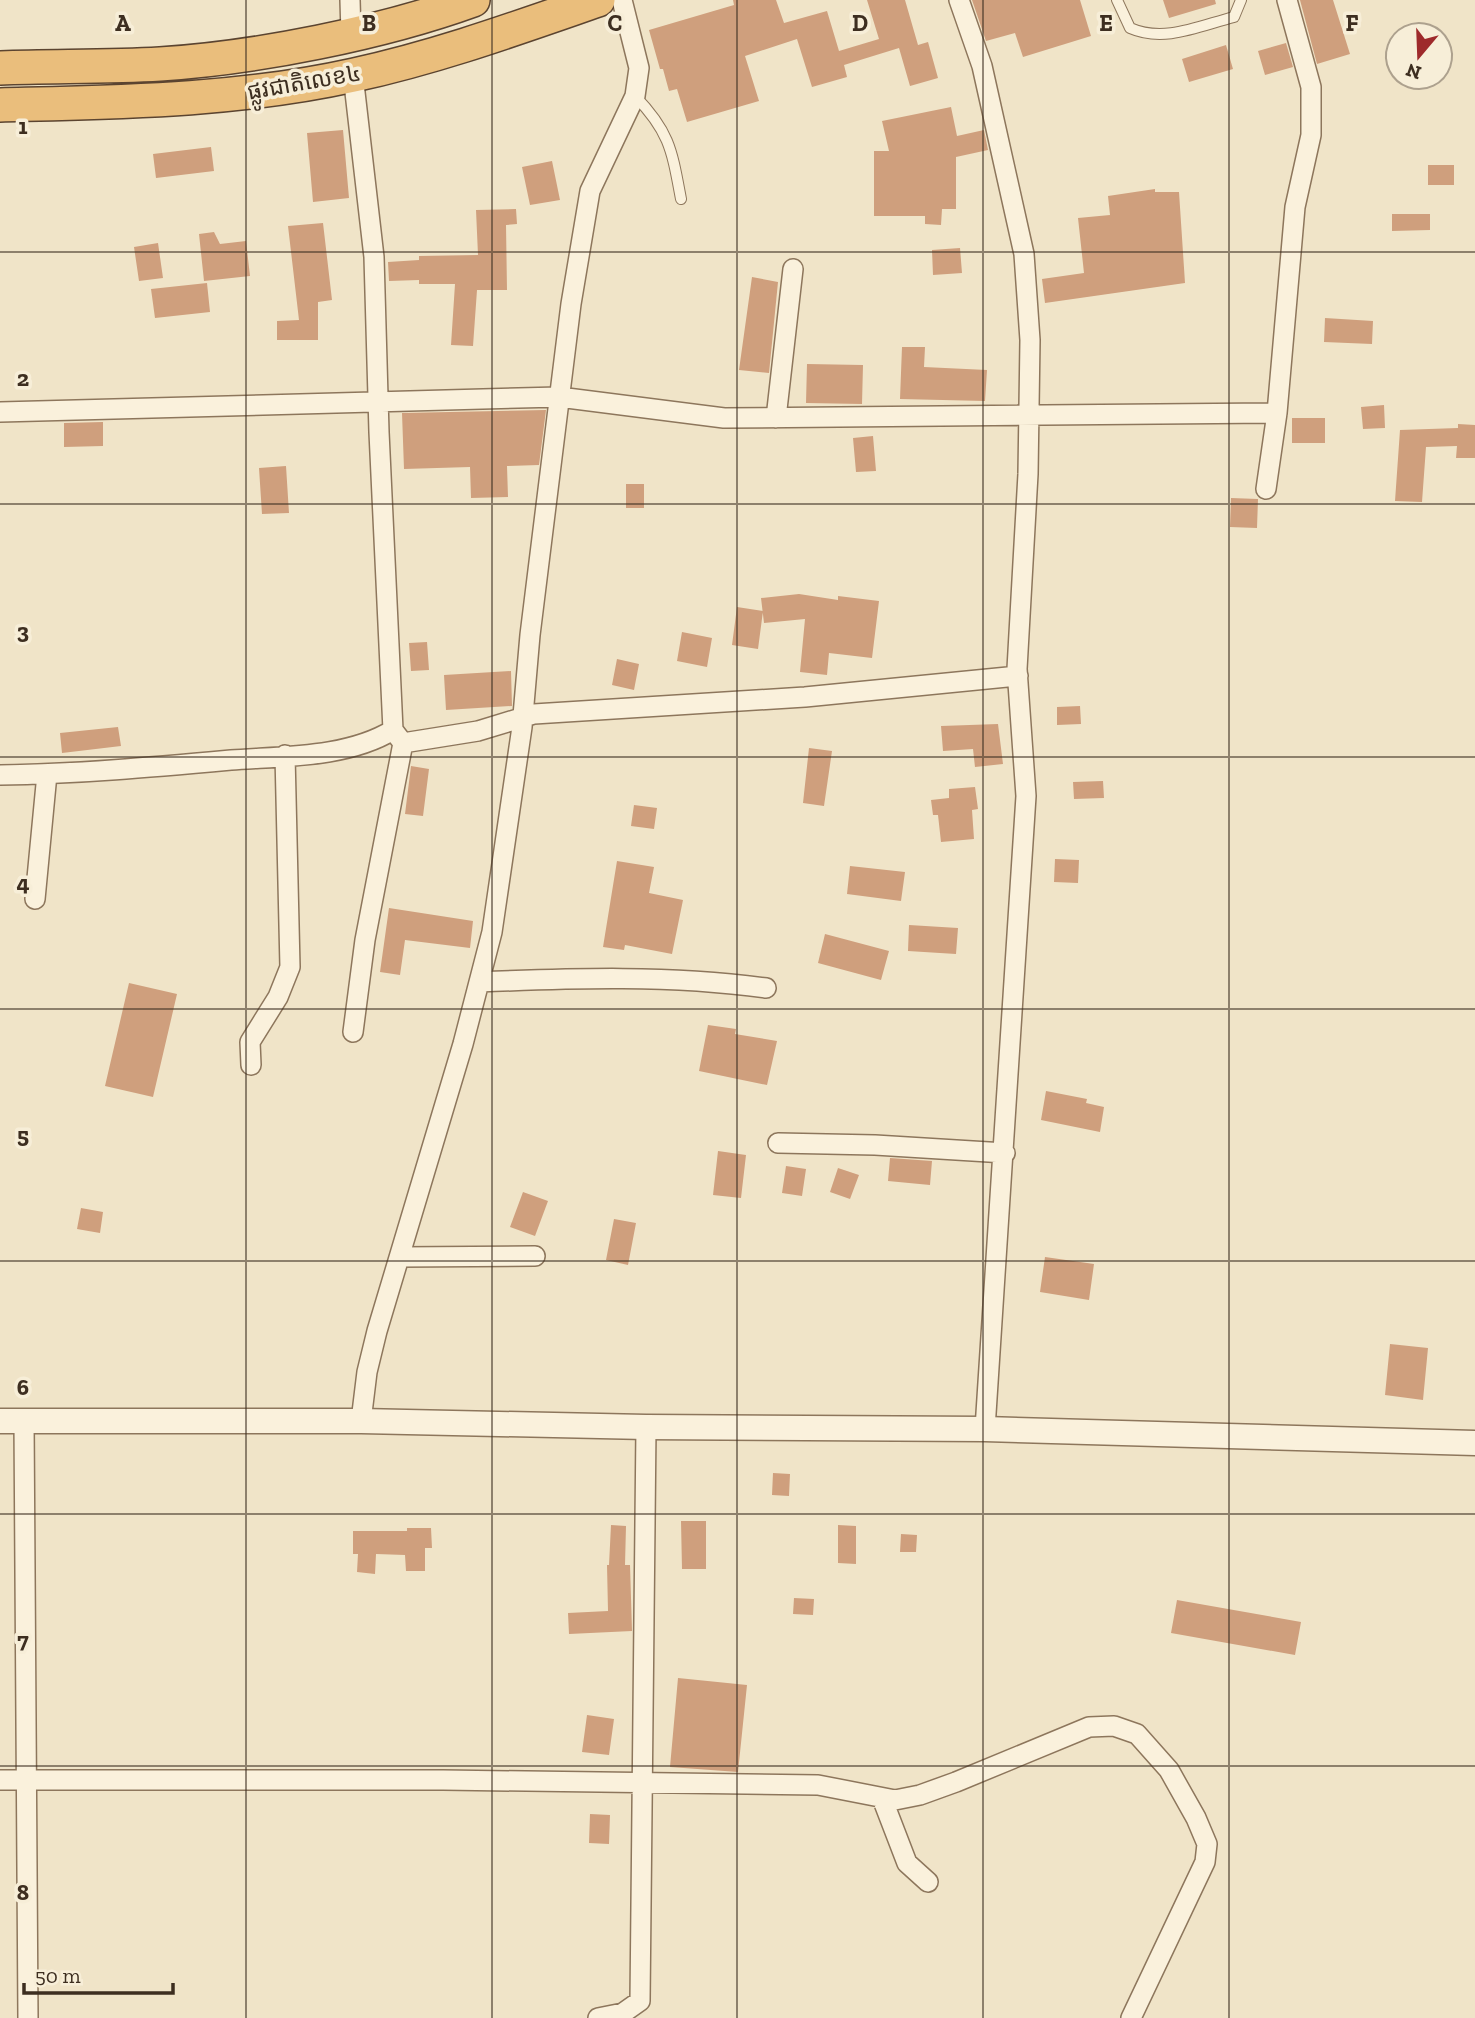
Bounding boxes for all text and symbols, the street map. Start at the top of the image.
text: A [115,9,131,37]
text: B [362,9,376,37]
text: C [608,9,622,37]
text: D [852,9,868,37]
text: E [1099,9,1113,37]
text: F [1345,9,1359,37]
north arrow [1384,21,1454,91]
street label: ផ្លូវជាតិលេខ៤ [245,58,364,113]
text: N [1403,58,1424,85]
text: 1 [18,112,28,140]
text: 2 [17,364,29,392]
text: 3 [17,617,29,645]
text: 4 [16,869,30,897]
text: 5 [17,1121,29,1149]
text: 6 [17,1373,29,1401]
text: 7 [17,1626,29,1654]
text: 8 [17,1878,29,1906]
scale bar [24,1952,173,1996]
text: 50 m [35,1963,81,1988]

